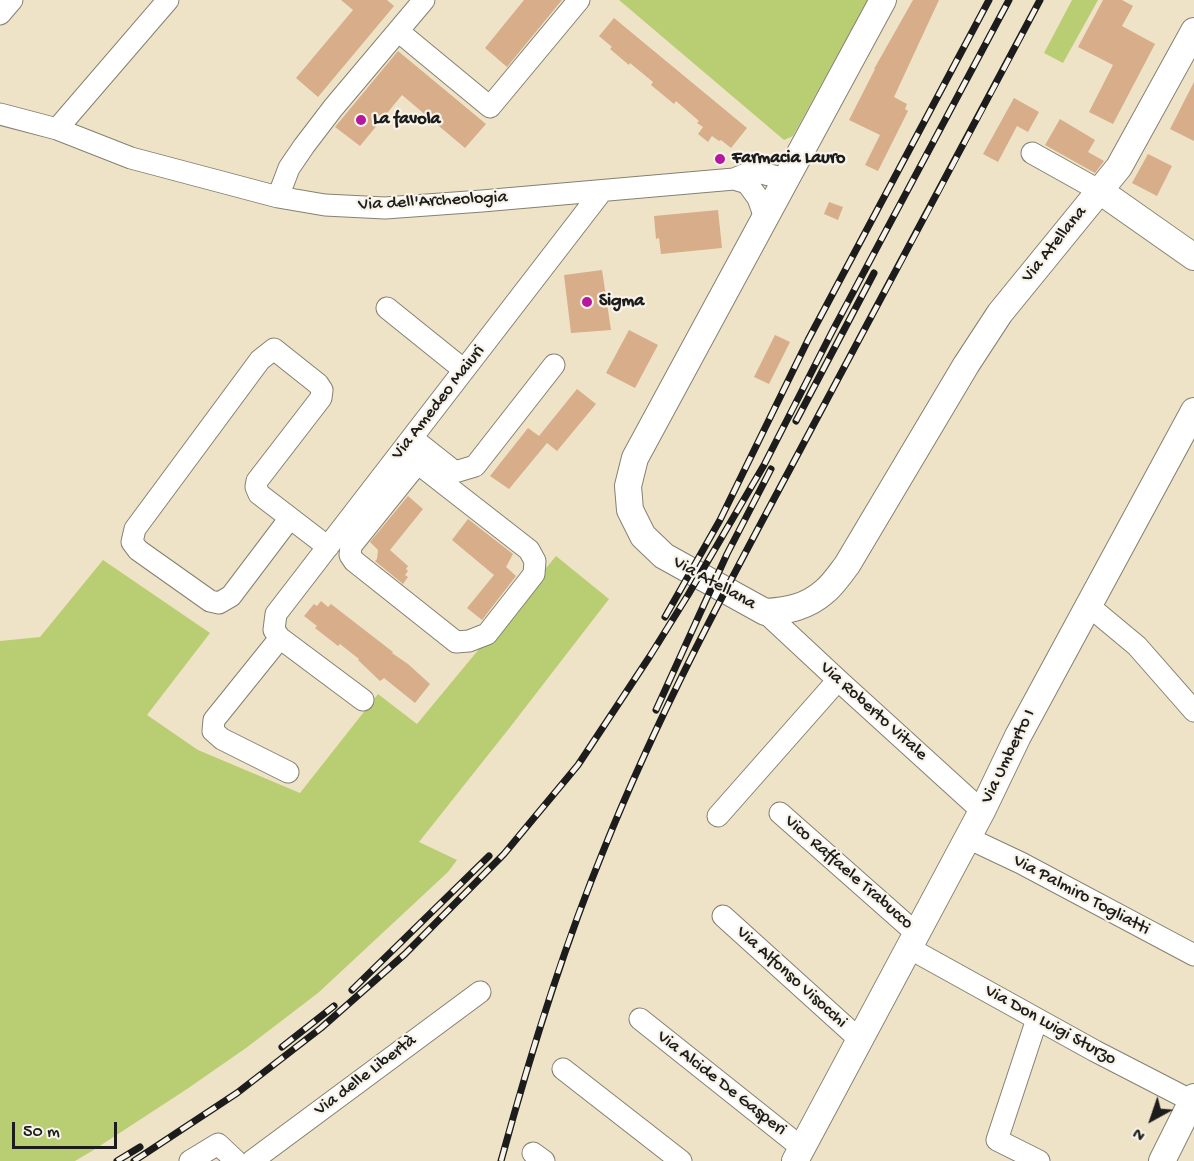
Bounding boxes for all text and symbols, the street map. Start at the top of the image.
place label: La favola [373,109,441,131]
marker: La favola [354,113,368,127]
place label: Farmacia Lauro [732,148,845,170]
marker: Farmacia Lauro [713,152,727,166]
street label: Via dell'Archeologia [358,187,508,217]
street label: Via Atellana [1018,202,1092,288]
place label: Sigma [599,291,644,313]
marker: Sigma [580,295,594,309]
street label: Via Amedeo Maiuri [388,341,490,465]
street label: Via Atellana [669,552,759,616]
street label: Via Roberto Vitale [815,658,931,766]
street label: Via Umberto I [977,707,1041,807]
street label: Vico Raffaele Trabucco [779,811,917,935]
street label: Via Palmiro Togliatti [1009,851,1153,941]
street label: Via Alfonso Visocchi [731,922,851,1034]
street label: Via Don Luigi Sturzo [980,981,1120,1071]
street label: Via Alcide De Gasperi [652,1027,790,1141]
street label: Via delle Libertà [311,1031,421,1121]
north arrow [1122,1089,1182,1149]
scale bar [15,1110,120,1148]
text: 50 m [23,1122,60,1143]
text: N [1130,1123,1150,1144]

